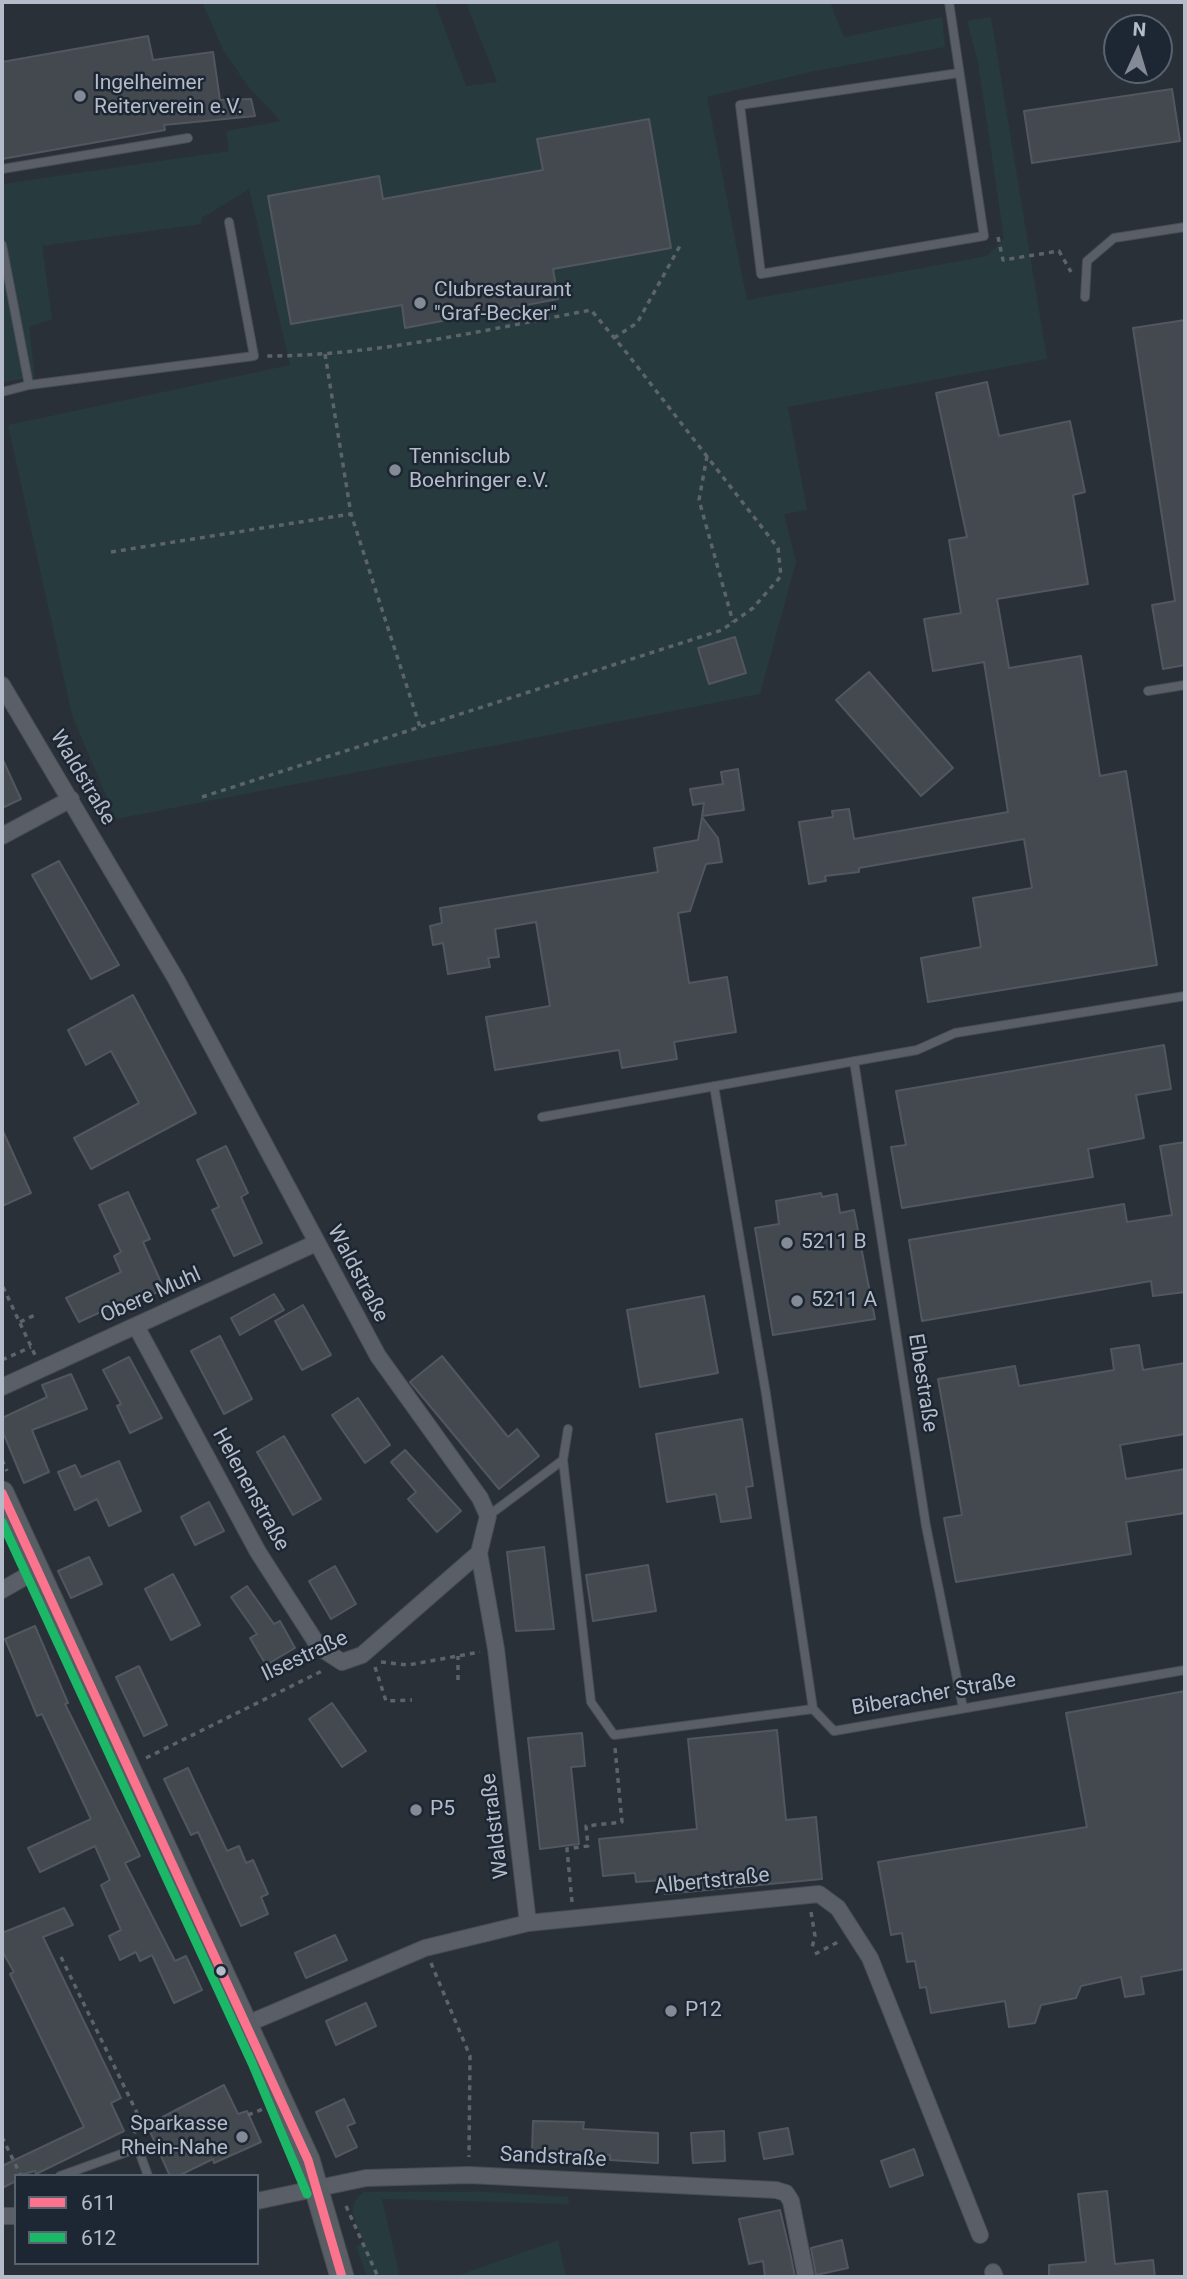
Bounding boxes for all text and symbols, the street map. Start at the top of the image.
north arrow [1103,14,1173,84]
text: N [1132,18,1147,41]
place label: Ingelheimer Reiterverein e.V. [94,71,243,121]
marker: Ingelheimer Reiterverein e.V. [72,88,88,104]
place label: Clubrestaurant "Graf-Becker" [434,278,572,328]
marker: Clubrestaurant "Graf-Becker" [412,295,428,311]
place label: Tennisclub Boehringer e.V. [409,445,549,495]
marker: Tennisclub Boehringer e.V. [387,462,403,478]
street label: Waldstraße [44,726,120,830]
street label: Waldstraße [321,1221,393,1327]
place label: 5211 B [801,1230,867,1256]
marker: 5211 B [779,1235,795,1251]
street label: Obere Muhl [97,1263,205,1329]
place label: 5211 A [811,1288,877,1314]
marker: 5211 A [789,1293,805,1309]
street label: Elbestraße [902,1332,942,1434]
street label: Helenenstraße [206,1424,294,1556]
street label: Ilsestraße [258,1626,352,1688]
street label: Biberacher Straße [850,1668,1018,1722]
street label: Waldstraße [477,1772,515,1880]
place label: P5 [430,1797,455,1823]
marker: P5 [408,1802,424,1818]
street label: Albertstraße [653,1863,771,1901]
unlabelled marker [214,1964,228,1978]
place label: P12 [685,1998,722,2024]
marker: P12 [663,2003,679,2019]
place label: Sparkasse Rhein-Nahe [121,2112,228,2162]
marker: Sparkasse Rhein-Nahe [234,2129,250,2145]
street label: Sandstraße [499,2143,607,2173]
legend [14,2174,259,2265]
text: 611 [81,2191,116,2215]
text: 612 [81,2226,116,2250]

